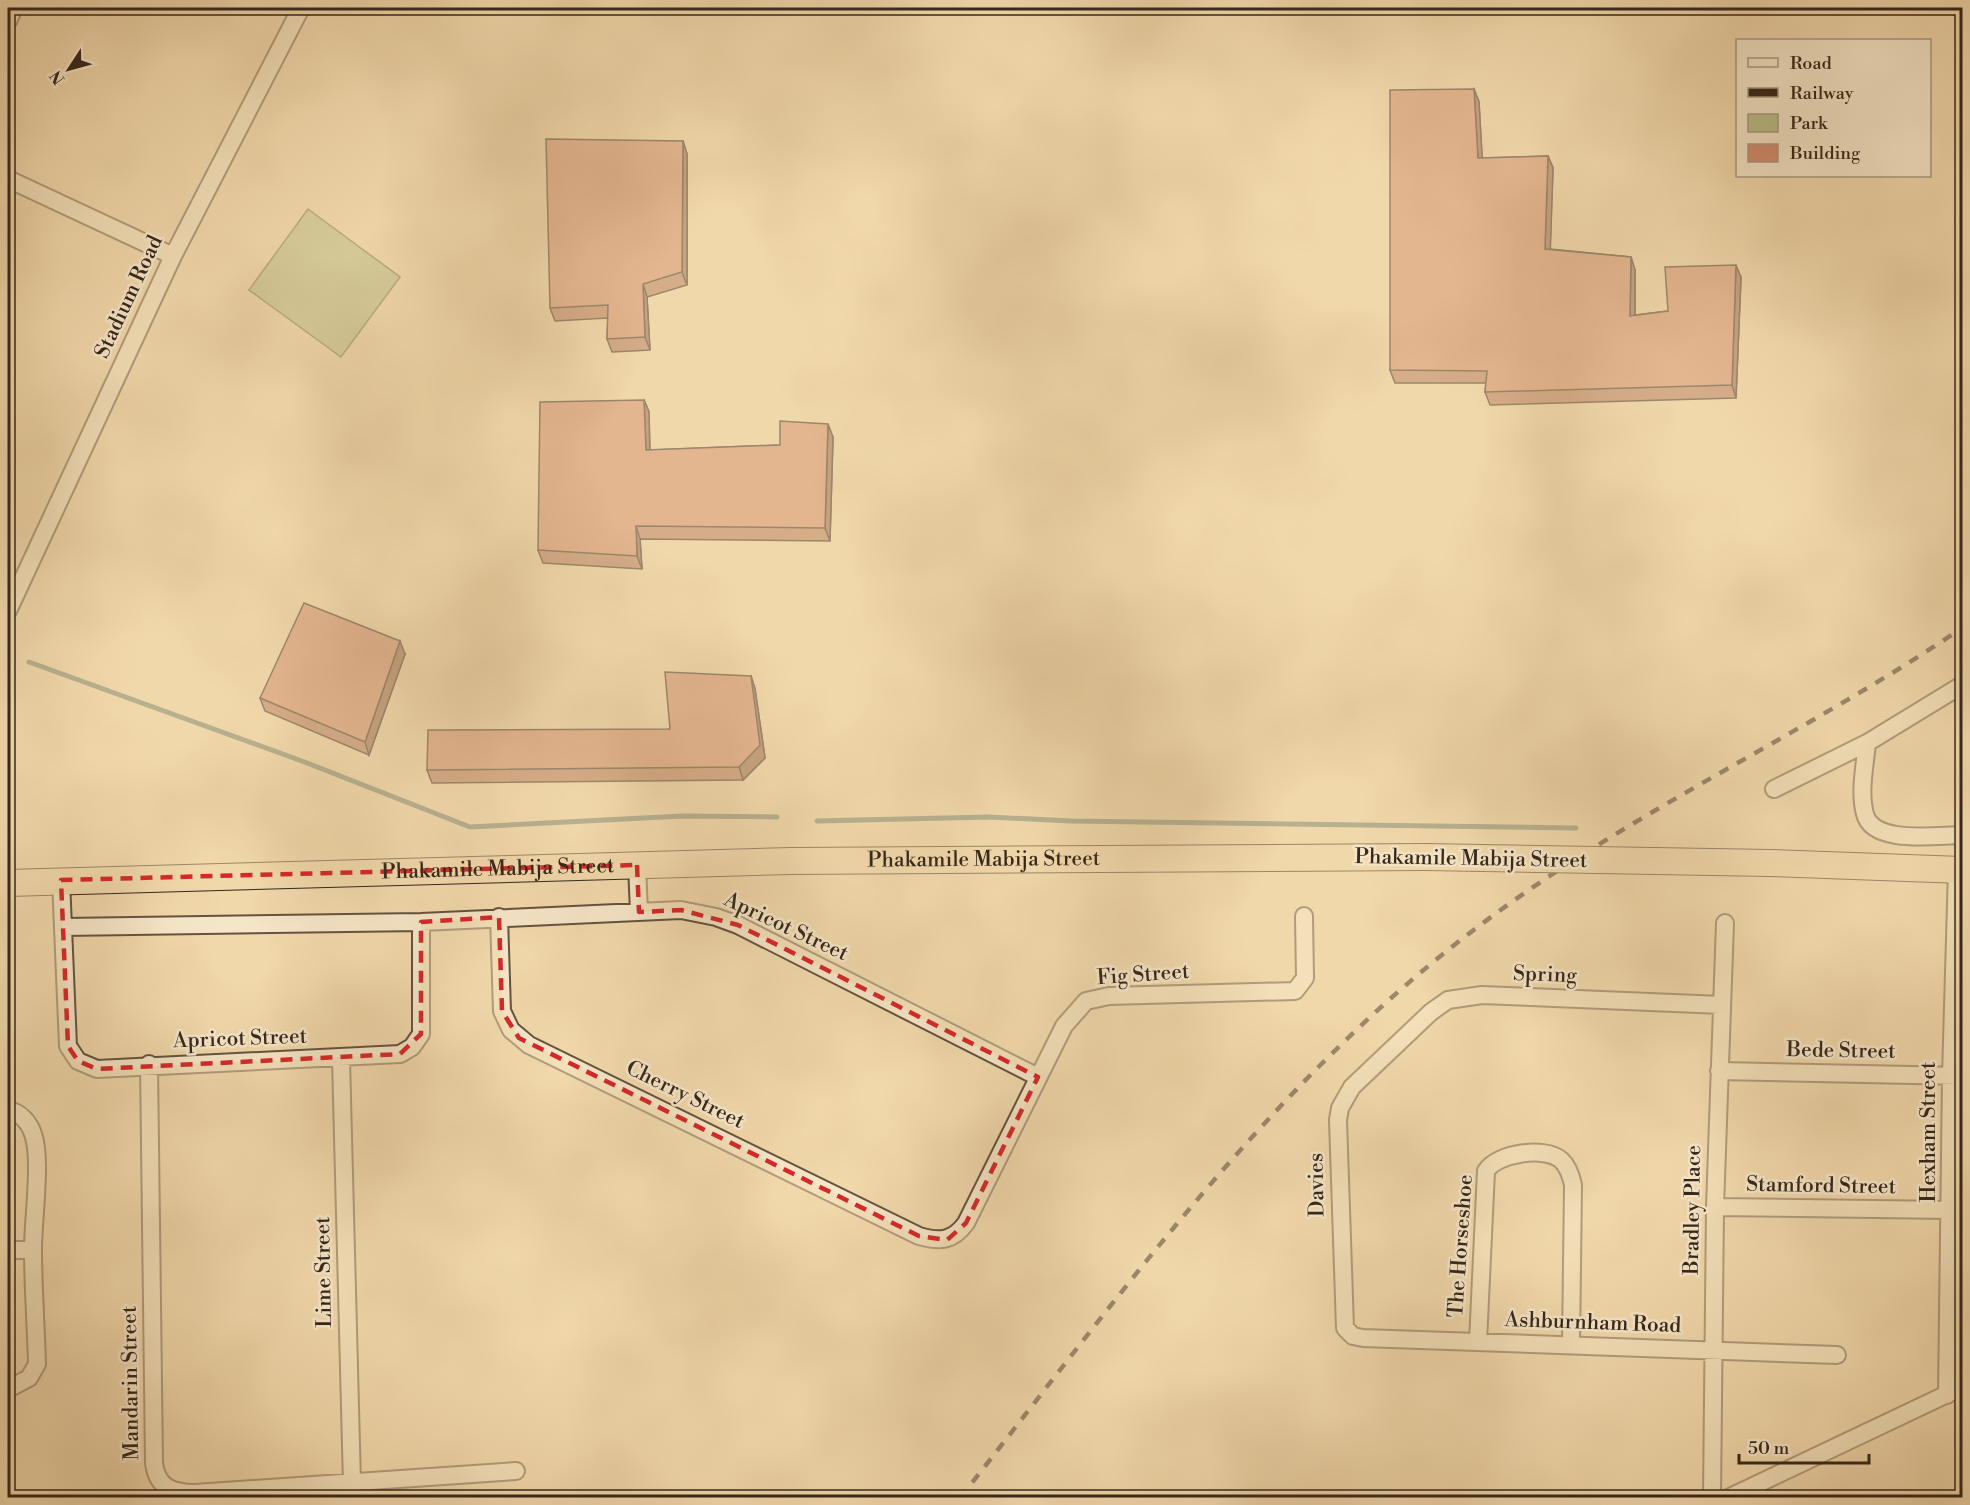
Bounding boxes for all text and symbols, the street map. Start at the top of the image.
north arrow [39,39,99,99]
legend [1736,39,1931,177]
text: Road [1790,52,1833,75]
text: N [46,66,69,88]
text: Railway [1790,82,1854,105]
text: Park [1790,112,1829,135]
text: Building [1789,142,1861,165]
street label: Stadium Road [89,231,169,363]
street label: Phakamile Mabija Street [1354,844,1588,874]
street label: Phakamile Mabija Street [867,846,1101,874]
street label: Phakamile Mabija Street [381,853,615,886]
street label: Apricot Street [719,886,853,967]
street label: Fig Street [1096,959,1191,991]
street label: Spring [1513,961,1578,989]
street label: Apricot Street [172,1024,308,1054]
street label: Bede Street [1785,1037,1896,1065]
street label: Cherry Street [622,1055,749,1135]
street label: Hexham Street [1916,1061,1942,1202]
street label: Bradley Place [1679,1145,1707,1276]
street label: Davies [1303,1153,1331,1217]
street label: Stamford Street [1746,1172,1897,1200]
street label: The Horseshoe [1443,1174,1479,1318]
street label: Lime Street [310,1216,338,1328]
street label: Mandarin Street [117,1305,145,1460]
street label: Ashburnham Road [1503,1307,1682,1339]
scale bar [1739,1427,1870,1465]
text: 50 m [1748,1437,1790,1460]

